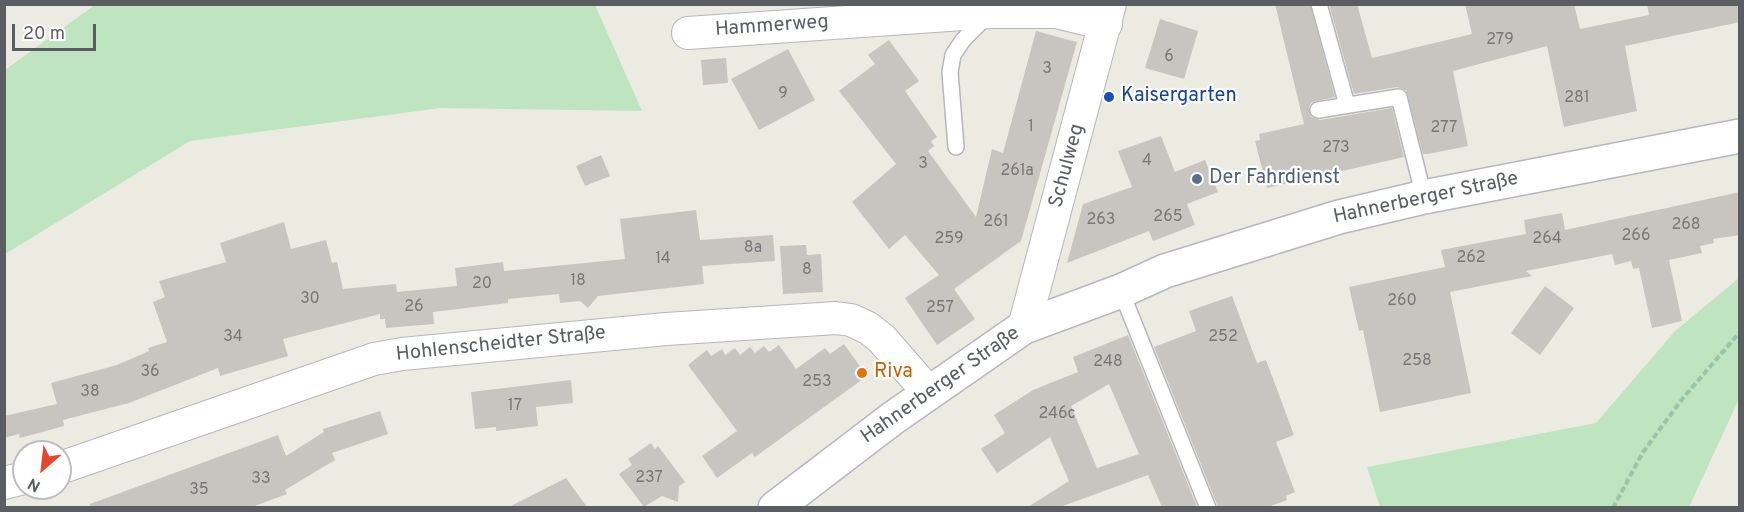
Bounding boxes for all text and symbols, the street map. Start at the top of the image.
street label: Hammerweg [714,11,830,43]
scale bar [15,12,99,50]
text: 20 m [23,23,65,46]
house number: 279 [1486,31,1514,51]
house number: 6 [1164,48,1174,68]
house number: 3 [1042,60,1052,80]
house number: 9 [778,85,788,105]
place label: Kaisergarten [1121,85,1237,109]
house number: 281 [1564,89,1590,109]
marker: Kaisergarten [1102,90,1116,104]
house number: 1 [1028,118,1034,138]
house number: 277 [1431,119,1457,139]
street label: Schulweg [1045,121,1091,211]
house number: 273 [1322,139,1350,159]
house number: 4 [1142,152,1152,172]
house number: 3 [918,155,928,175]
house number: 261a [1000,162,1034,182]
place label: Der Fahrdienst [1209,167,1340,191]
street label: Hahnerberger Straße [1331,168,1521,230]
marker: Der Fahrdienst [1190,172,1204,186]
house number: 265 [1153,208,1183,228]
house number: 263 [1087,211,1115,231]
house number: 261 [983,213,1009,233]
house number: 268 [1671,216,1701,236]
house number: 266 [1622,227,1650,247]
house number: 259 [934,230,964,250]
house number: 264 [1532,230,1562,250]
house number: 8a [744,239,762,259]
house number: 262 [1456,249,1486,269]
house number: 14 [655,250,671,270]
house number: 8 [802,261,812,281]
house number: 18 [570,272,586,292]
house number: 20 [472,275,492,295]
house number: 30 [300,290,320,310]
house number: 260 [1387,292,1417,312]
house number: 26 [404,298,424,318]
house number: 257 [926,299,954,319]
street label: Hohlenscheidter Straße [395,322,607,368]
street label: Hahnerberger Straße [857,322,1025,450]
house number: 34 [223,328,243,348]
house number: 252 [1208,328,1238,348]
house number: 258 [1402,352,1432,372]
house number: 248 [1093,353,1123,373]
place label: Riva [874,361,913,385]
house number: 36 [140,363,160,383]
marker: Riva [855,366,869,380]
house number: 253 [802,373,832,393]
house number: 38 [80,383,100,403]
house number: 17 [508,397,522,417]
house number: 246c [1038,405,1076,425]
north arrow [12,440,72,500]
house number: 237 [635,469,663,489]
house number: 33 [251,470,271,490]
text: N [25,473,44,496]
house number: 35 [189,481,209,501]

